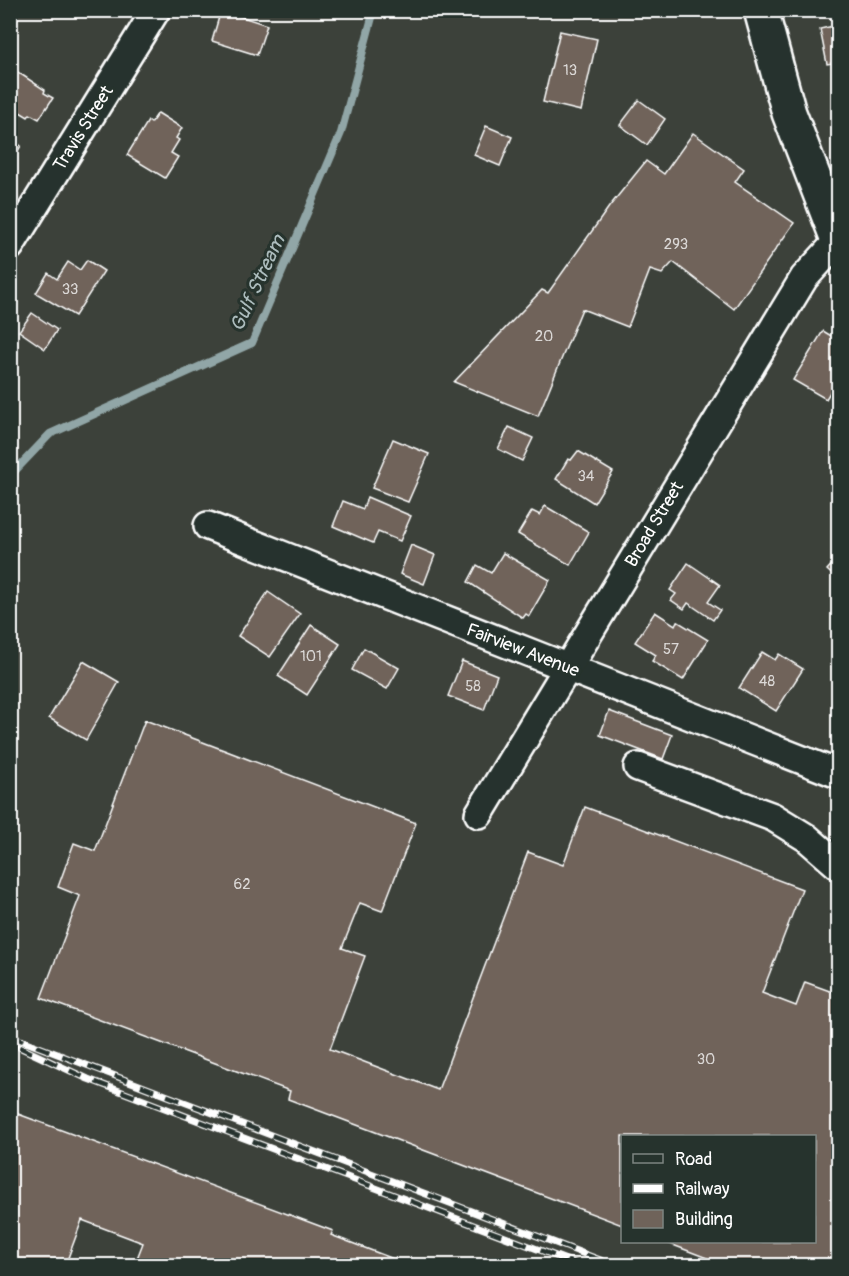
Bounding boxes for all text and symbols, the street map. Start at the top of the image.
house number: 13 [563,61,577,80]
street label: Travis Street [48,81,119,175]
water label: Gulf Stream [224,230,291,336]
house number: 293 [664,235,688,254]
house number: 33 [62,280,78,299]
house number: 20 [535,327,553,346]
house number: 34 [577,467,595,486]
street label: Broad Street [620,477,689,571]
street label: Fairview Avenue [463,618,583,683]
house number: 57 [663,640,679,659]
house number: 101 [300,647,322,666]
house number: 48 [759,672,776,691]
house number: 58 [465,677,481,696]
house number: 62 [233,875,251,894]
house number: 30 [697,1050,715,1069]
legend [621,1135,816,1243]
text: Road [675,1148,712,1171]
text: Railway [675,1178,730,1201]
text: Building [675,1208,733,1231]

